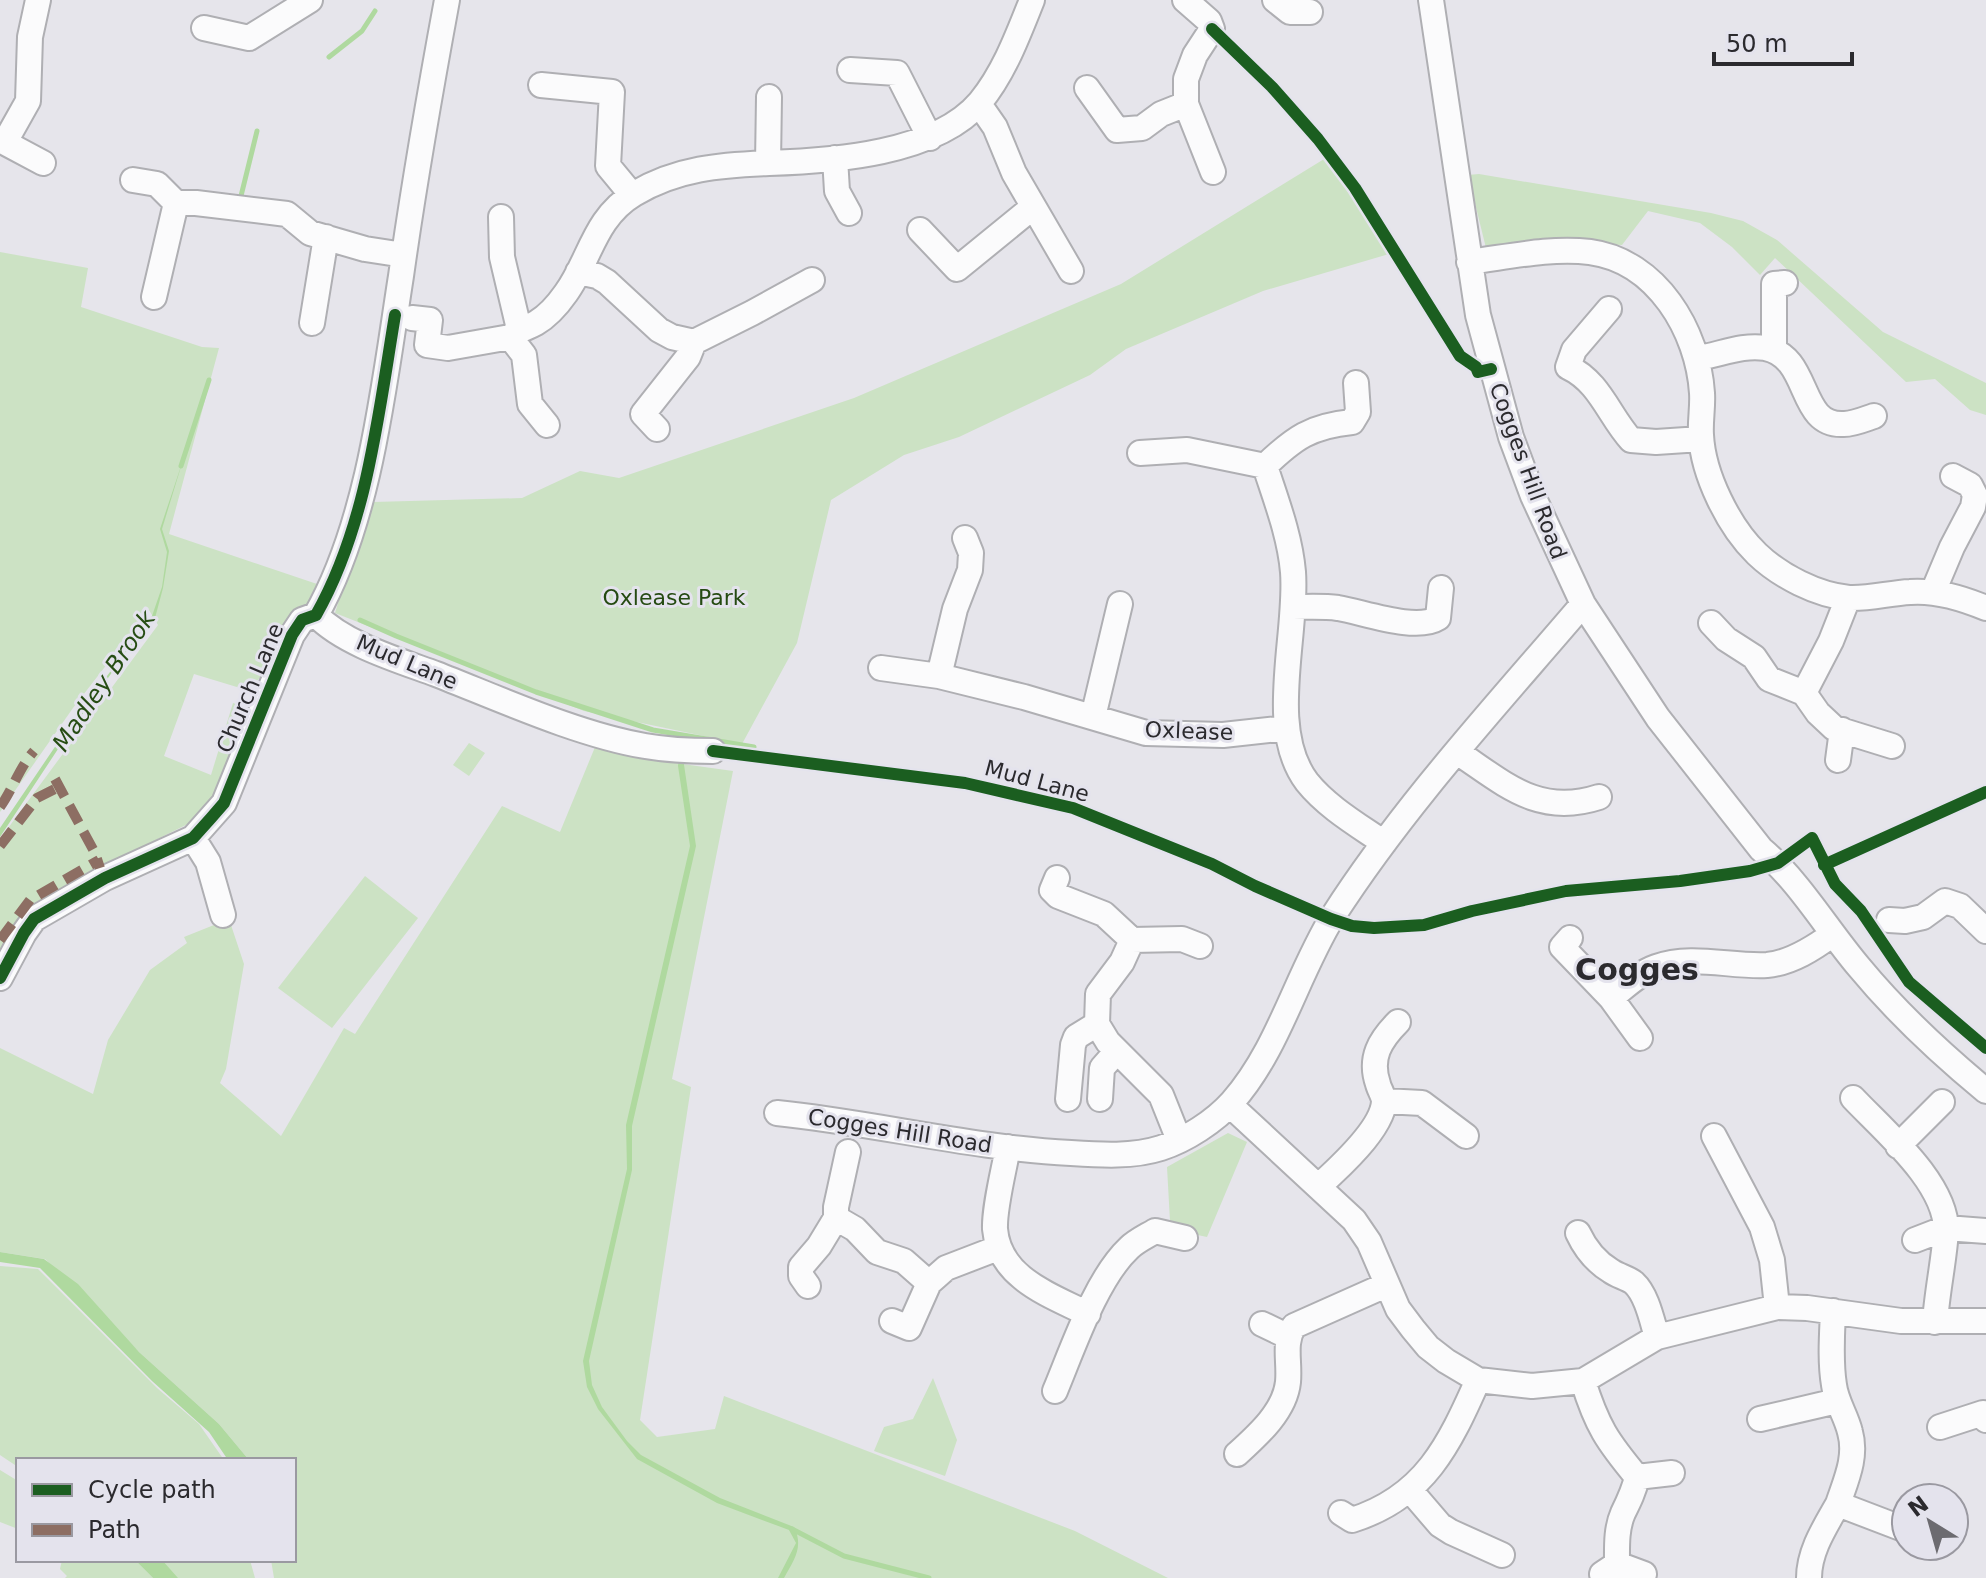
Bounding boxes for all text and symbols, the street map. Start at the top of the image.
scale bar [1714,16,1852,66]
text: 50 m [1726,30,1788,58]
street label: Cogges Hill Road [1484,379,1572,563]
park label: Oxlease Park [603,585,746,610]
water label: Madley Brook [47,604,162,757]
street label: Church Lane [212,620,288,756]
street label: Mud Lane [353,630,461,694]
street label: Oxlease [1144,717,1234,745]
street label: Mud Lane [982,755,1092,807]
district label: Cogges [1575,952,1699,987]
street label: Cogges Hill Road [806,1104,994,1158]
legend [16,1458,296,1562]
text: Cycle path [88,1476,216,1504]
north arrow [1890,1482,1970,1562]
text: N [1903,1491,1933,1522]
text: Path [88,1516,141,1544]

